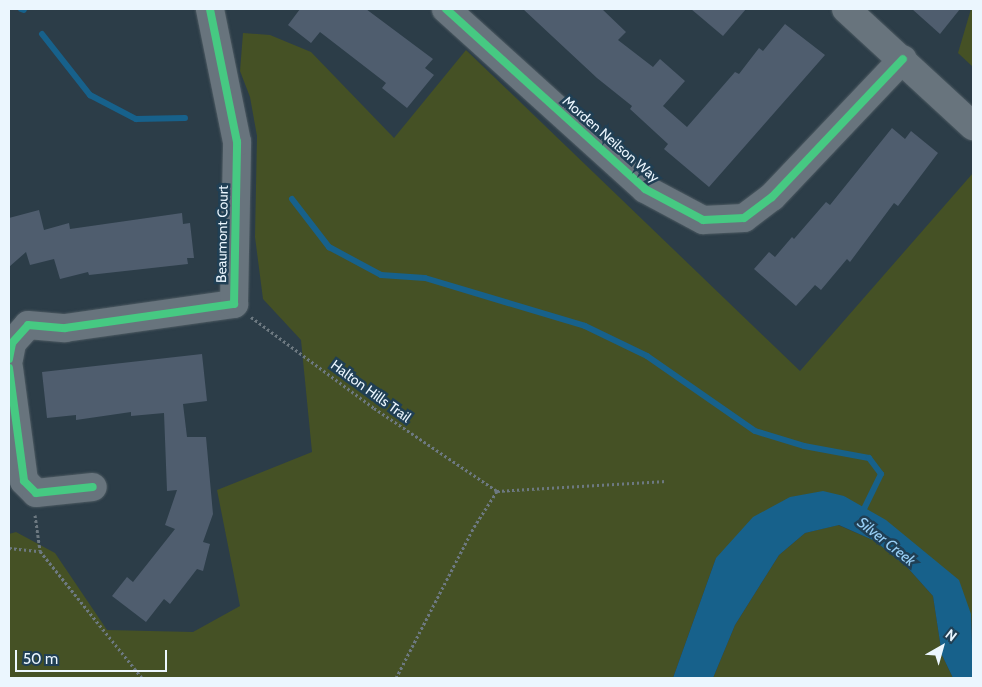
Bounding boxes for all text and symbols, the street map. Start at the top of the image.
street label: Morden Neilson Way [559,92,663,186]
street label: Beaumont Court [213,185,231,283]
street label: Halton Hills Trail [328,356,414,426]
water label: Silver Creek [853,514,919,570]
north arrow [917,622,967,672]
text: N [942,625,961,645]
scale bar [18,640,170,672]
text: 50 m [23,650,58,668]

